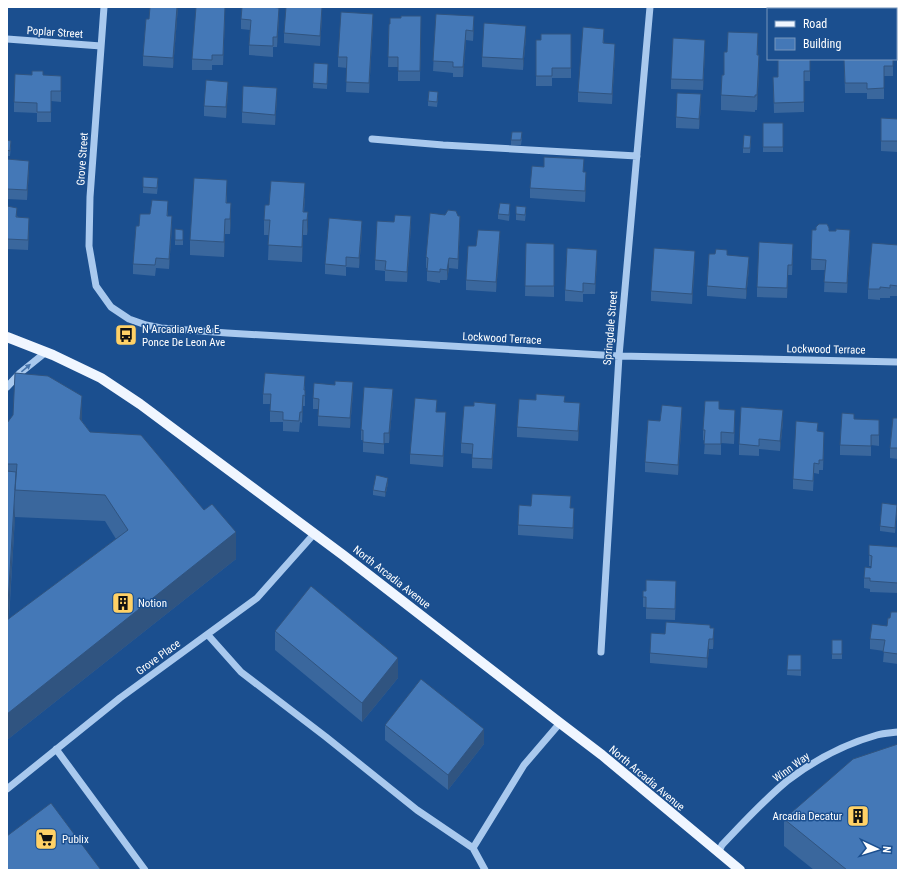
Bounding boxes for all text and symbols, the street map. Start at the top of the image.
legend [767,8,897,60]
text: Road [803,17,827,31]
street label: Poplar Street [26,24,84,41]
text: Building [803,37,841,51]
street label: Grove Street [74,132,91,186]
street label: Springdale Street [601,290,620,366]
bus stop icon: N Arcadia Ave & E Ponce De Leon Ave [113,322,139,348]
place label: N Arcadia Ave & E Ponce De Leon Ave [142,323,225,349]
street label: Lockwood Terrace [462,330,542,347]
street label: Lockwood Terrace [786,342,866,357]
one-way arrow [20,364,31,373]
street label: North Arcadia Avenue [350,543,433,612]
building icon: Notion [110,590,136,616]
place label: Notion [138,597,167,610]
street label: Grove Place [134,637,183,678]
street label: North Arcadia Avenue [606,743,687,814]
street label: Winn Way [770,750,812,785]
building icon: Arcadia Decatur [845,803,871,829]
place label: Arcadia Decatur [773,810,843,823]
supermarket icon: Publix [33,826,59,852]
north arrow [857,829,897,869]
place label: Publix [62,833,89,846]
text: N [880,846,893,854]

